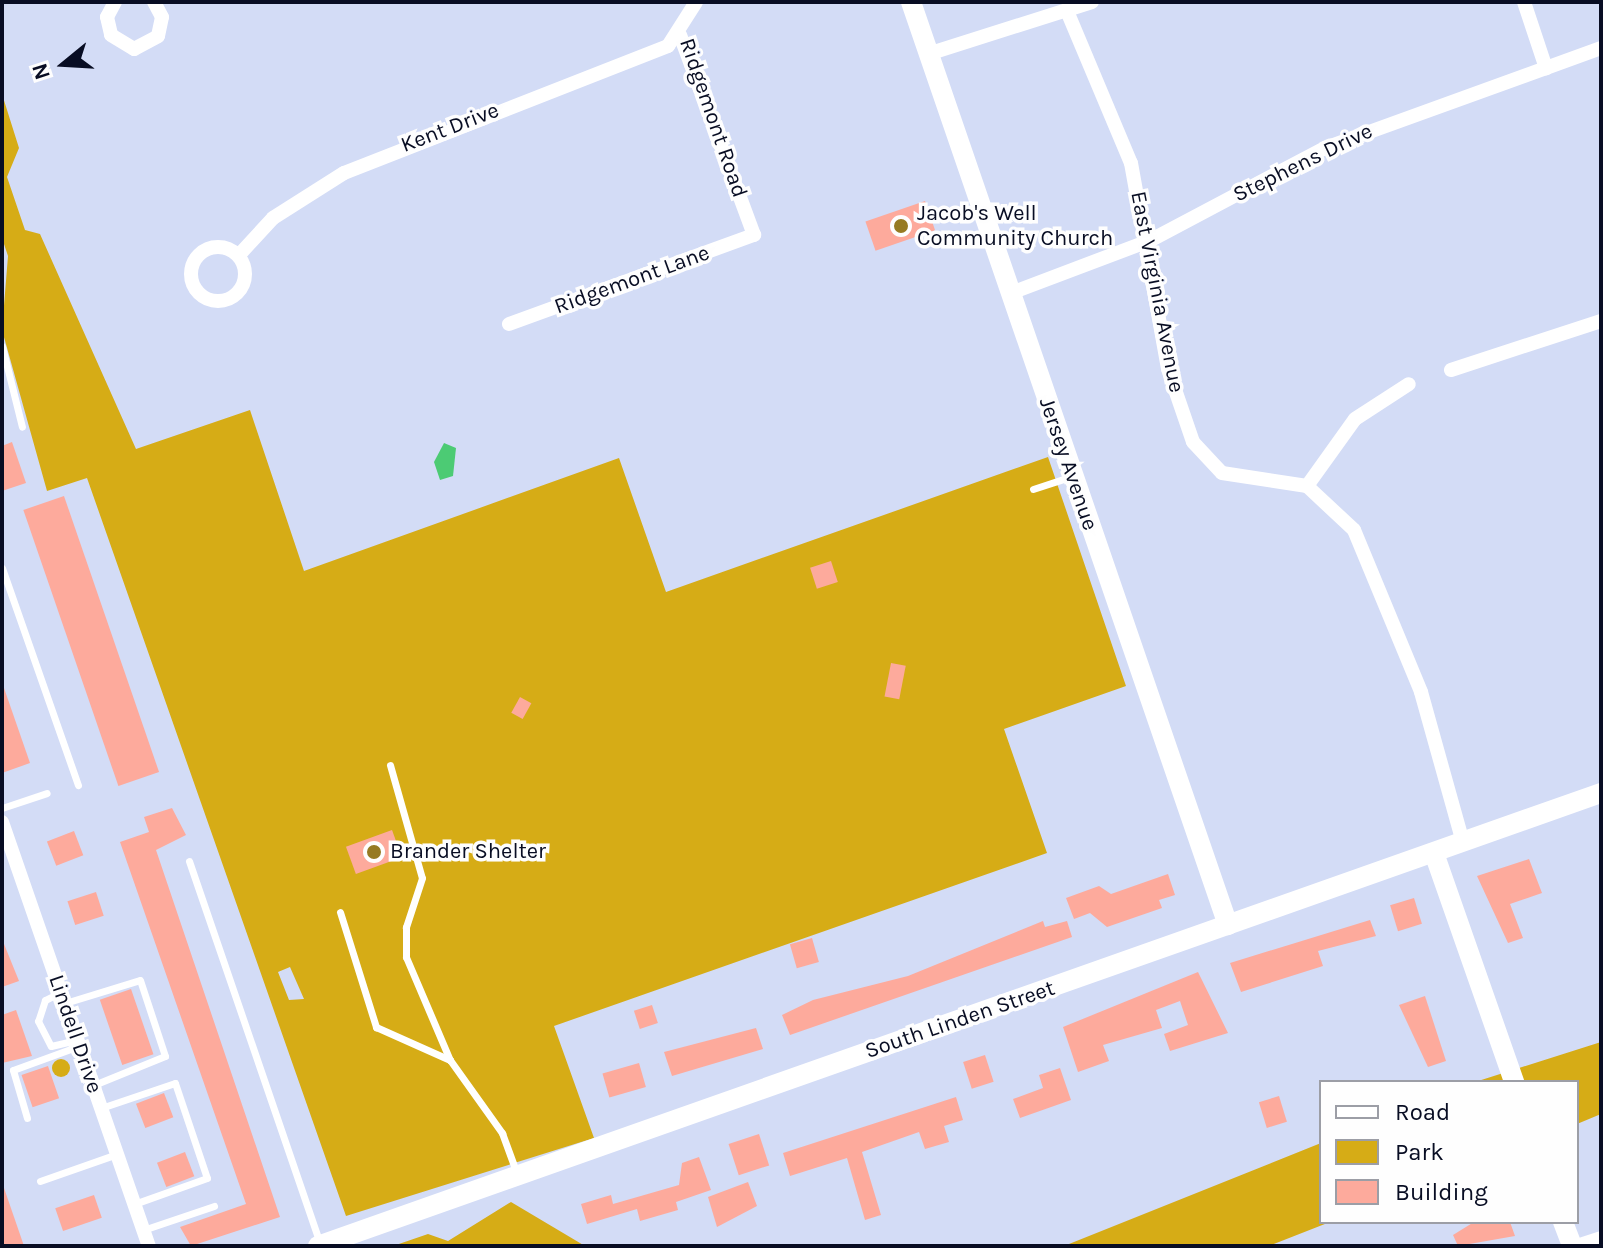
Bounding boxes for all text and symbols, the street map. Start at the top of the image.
north arrow [24,24,104,104]
street label: Ridgemont Road [673,35,753,201]
text: N [26,60,56,83]
street label: Kent Drive [397,97,503,159]
street label: Stephens Drive [1229,118,1377,208]
street label: East Virginia Avenue [1125,189,1189,395]
place label: Jacob's Well Community Church [917,200,1113,252]
marker: Jacob's Well Community Church [892,217,910,235]
street label: Ridgemont Lane [551,240,713,320]
street label: Jersey Avenue [1033,394,1103,534]
place label: Brander Shelter [390,839,546,865]
marker: Brander Shelter [365,843,383,861]
street label: Lindell Drive [42,971,108,1097]
street label: South Linden Street [862,975,1058,1065]
legend [1319,1080,1579,1224]
text: Road [1395,1098,1450,1126]
text: Park [1395,1138,1444,1166]
text: Building [1395,1178,1488,1206]

